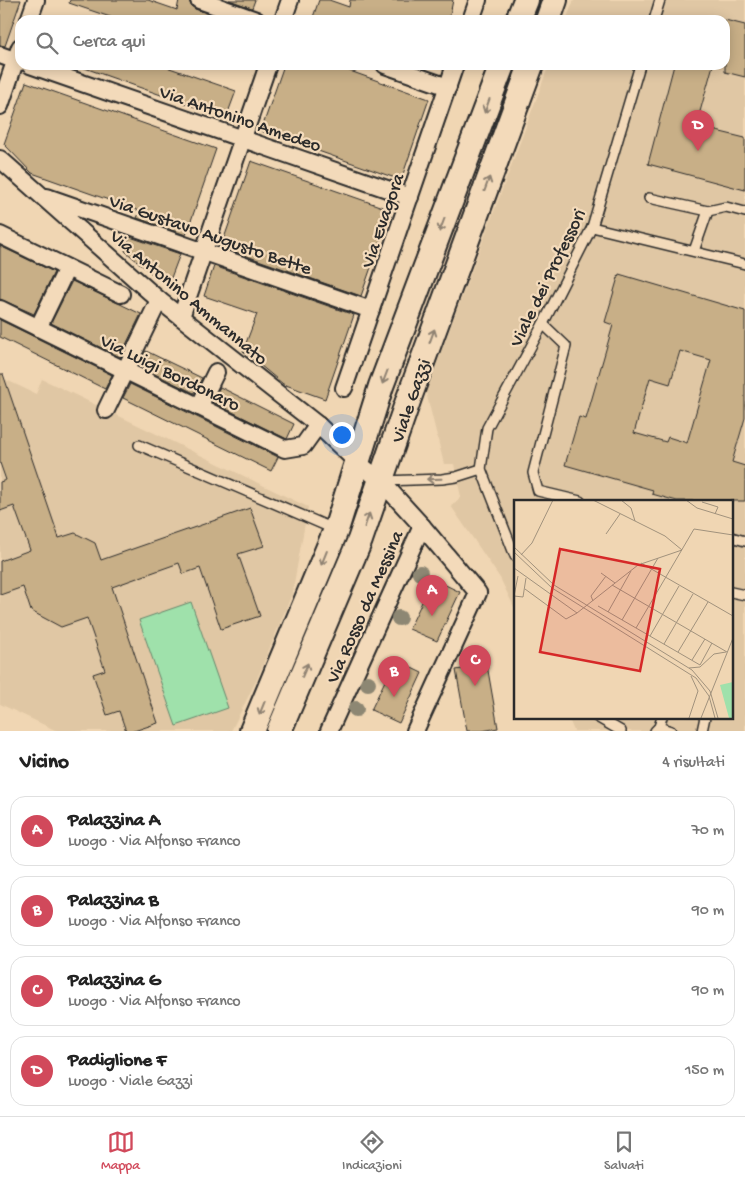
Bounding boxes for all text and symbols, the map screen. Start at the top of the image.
search box [15,15,730,70]
icon: search [33,29,61,57]
text: Cerca qui [73,31,146,54]
street label: Via Antonino Amedeo [155,82,324,159]
one-way arrow [481,98,490,113]
pin: D [682,110,714,151]
street label: Via Evagora [357,169,412,272]
one-way arrow [483,176,492,192]
street label: Via Gustavo Augusto Bette [105,191,314,282]
street label: Viale dei Professori [505,206,593,352]
one-way arrow [437,216,446,232]
street label: Via Antonino Ammannato [103,225,271,372]
one-way arrow [428,329,437,344]
street label: Via Luigi Bordonaro [95,330,243,418]
street label: Viale Gazzi [387,356,437,447]
one-way arrow [380,368,389,384]
your location [329,422,355,448]
one-way arrow [426,475,442,484]
inset map [514,500,732,718]
one-way arrow [363,513,372,528]
street label: Via Rosso da Messina [322,526,411,688]
one-way arrow [319,550,328,565]
pin: A [416,575,448,616]
pin: C [459,645,491,686]
pin: B [378,656,410,697]
one-way arrow [301,663,311,678]
one-way arrow [257,700,266,715]
text: Vicino [20,751,69,776]
text: 4 risultati [662,754,725,773]
text: Palazzina A [68,810,160,833]
text: A [32,822,42,841]
text: 70 m [691,822,724,841]
text: Luogo · Via Alfonso Franco [68,833,241,852]
text: Palazzina B [68,890,158,913]
text: B [33,902,41,921]
text: 90 m [692,902,724,921]
text: Luogo · Via Alfonso Franco [68,913,241,932]
text: Palazzina G [68,970,161,993]
text: C [33,982,41,1001]
text: 90 m [692,982,724,1001]
text: Luogo · Via Alfonso Franco [68,993,241,1012]
text: Padiglione F [68,1050,166,1073]
text: D [32,1062,42,1081]
text: 150 m [685,1062,724,1081]
text: Luogo · Viale Gazzi [68,1073,193,1092]
tab: Mappa [101,1128,140,1175]
tab: Indicazioni [342,1128,402,1175]
tab: Salvati [604,1128,644,1175]

